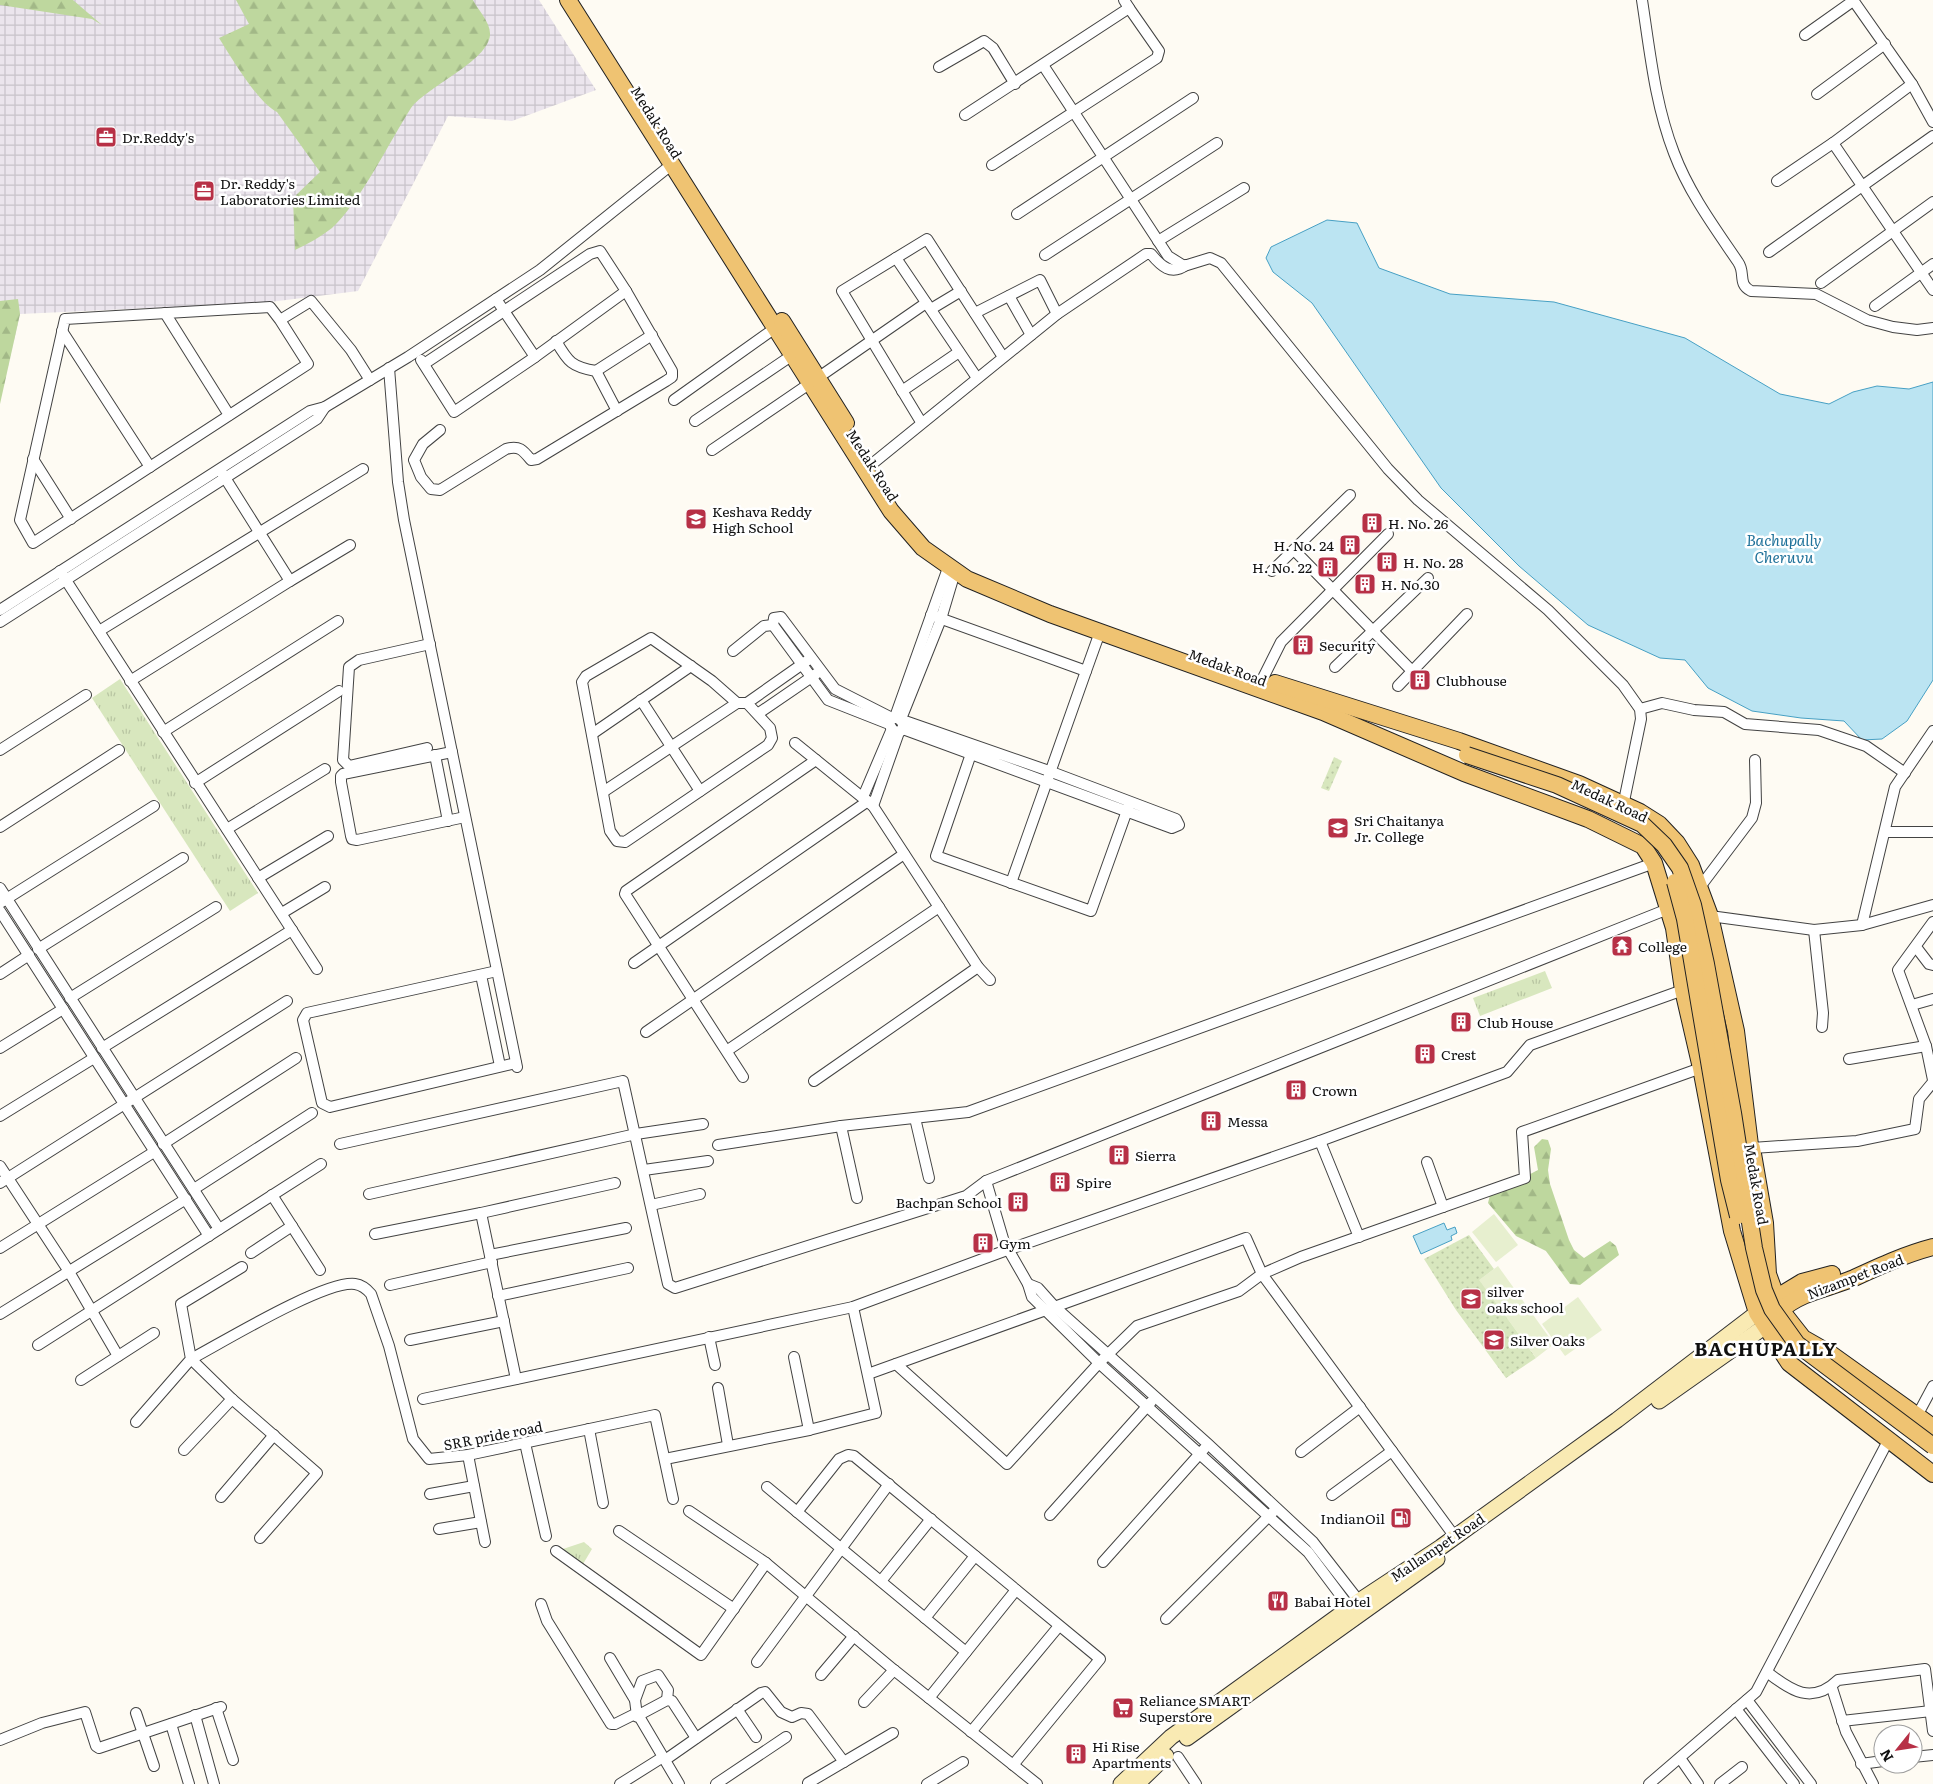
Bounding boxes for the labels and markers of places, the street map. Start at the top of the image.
office icon: Dr.Reddy's [94,125,118,149]
place label: Dr.Reddy's [122,127,194,147]
place label: Dr. Reddy's Laboratories Limited [220,173,361,209]
office icon: Dr. Reddy's Laboratories Limited [192,179,216,203]
place label: Keshava Reddy High School [712,501,813,537]
school or university icon: Keshava Reddy High School [684,507,708,531]
building icon: H. No. 26 [1360,511,1384,535]
place label: H. No. 26 [1388,513,1449,533]
building icon: H. No. 24 [1338,533,1362,557]
place label: H. No. 24 [1273,535,1334,555]
building icon: H. No. 28 [1375,550,1399,574]
place label: H. No. 28 [1403,552,1464,572]
building icon: H. No. 22 [1316,555,1340,579]
place label: H. No. 22 [1252,557,1312,577]
building icon: H. No.30 [1353,572,1377,596]
place label: H. No.30 [1381,574,1440,594]
building icon: Security [1291,633,1315,657]
place label: Security [1319,635,1376,655]
building icon: Clubhouse [1408,668,1432,692]
place label: Clubhouse [1436,670,1507,690]
place label: Sri Chaitanya Jr. College [1354,810,1444,846]
school or university icon: Sri Chaitanya Jr. College [1326,816,1350,840]
temple icon: College [1610,934,1634,958]
place label: College [1638,936,1687,956]
building icon: Club House [1449,1010,1473,1034]
place label: Club House [1477,1012,1553,1032]
building icon: Crest [1413,1042,1437,1066]
place label: Crest [1441,1044,1477,1064]
building icon: Crown [1284,1078,1308,1102]
place label: Crown [1312,1080,1358,1100]
building icon: Messa [1199,1109,1223,1133]
place label: Messa [1227,1111,1268,1131]
building icon: Sierra [1107,1143,1131,1167]
place label: Sierra [1135,1145,1176,1165]
building icon: Spire [1048,1170,1072,1194]
place label: Spire [1076,1172,1111,1192]
building icon: Bachpan School [1006,1190,1030,1214]
place label: Bachpan School [896,1192,1002,1212]
building icon: Gym [971,1231,995,1255]
place label: Gym [999,1233,1031,1253]
place label: silver oaks school [1487,1281,1564,1317]
school or university icon: silver oaks school [1459,1287,1483,1311]
school or university icon: Silver Oaks [1482,1328,1506,1352]
place label: Silver Oaks [1510,1330,1585,1350]
fuel station icon: IndianOil [1389,1506,1413,1530]
place label: IndianOil [1320,1508,1385,1528]
restaurant icon: Babai Hotel [1266,1589,1290,1613]
place label: Babai Hotel [1294,1591,1371,1611]
place label: Reliance SMART Superstore [1139,1690,1251,1726]
supermarket icon: Reliance SMART Superstore [1111,1696,1135,1720]
place label: Hi Rise Apartments [1092,1736,1171,1772]
building icon: Hi Rise Apartments [1064,1742,1088,1766]

